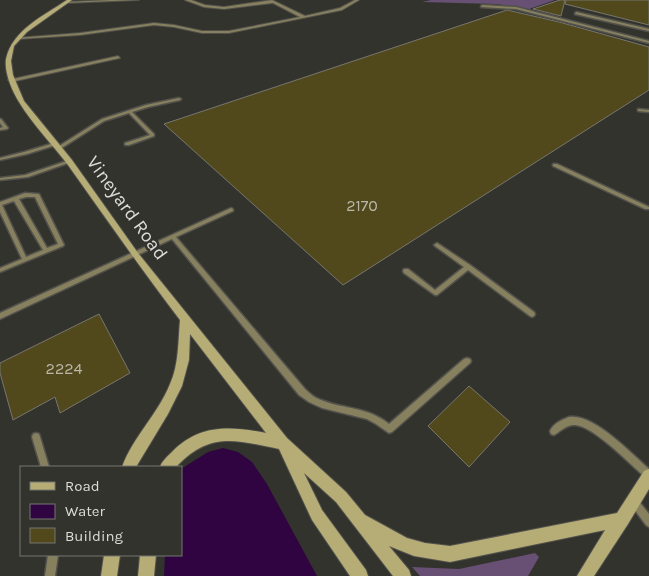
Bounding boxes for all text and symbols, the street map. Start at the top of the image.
street label: Vineyard Road [82,152,172,264]
house number: 2170 [346,196,378,215]
house number: 2224 [46,359,82,378]
legend [20,466,182,556]
text: Road [65,477,100,495]
text: Water [65,502,106,520]
text: Building [65,527,123,545]

